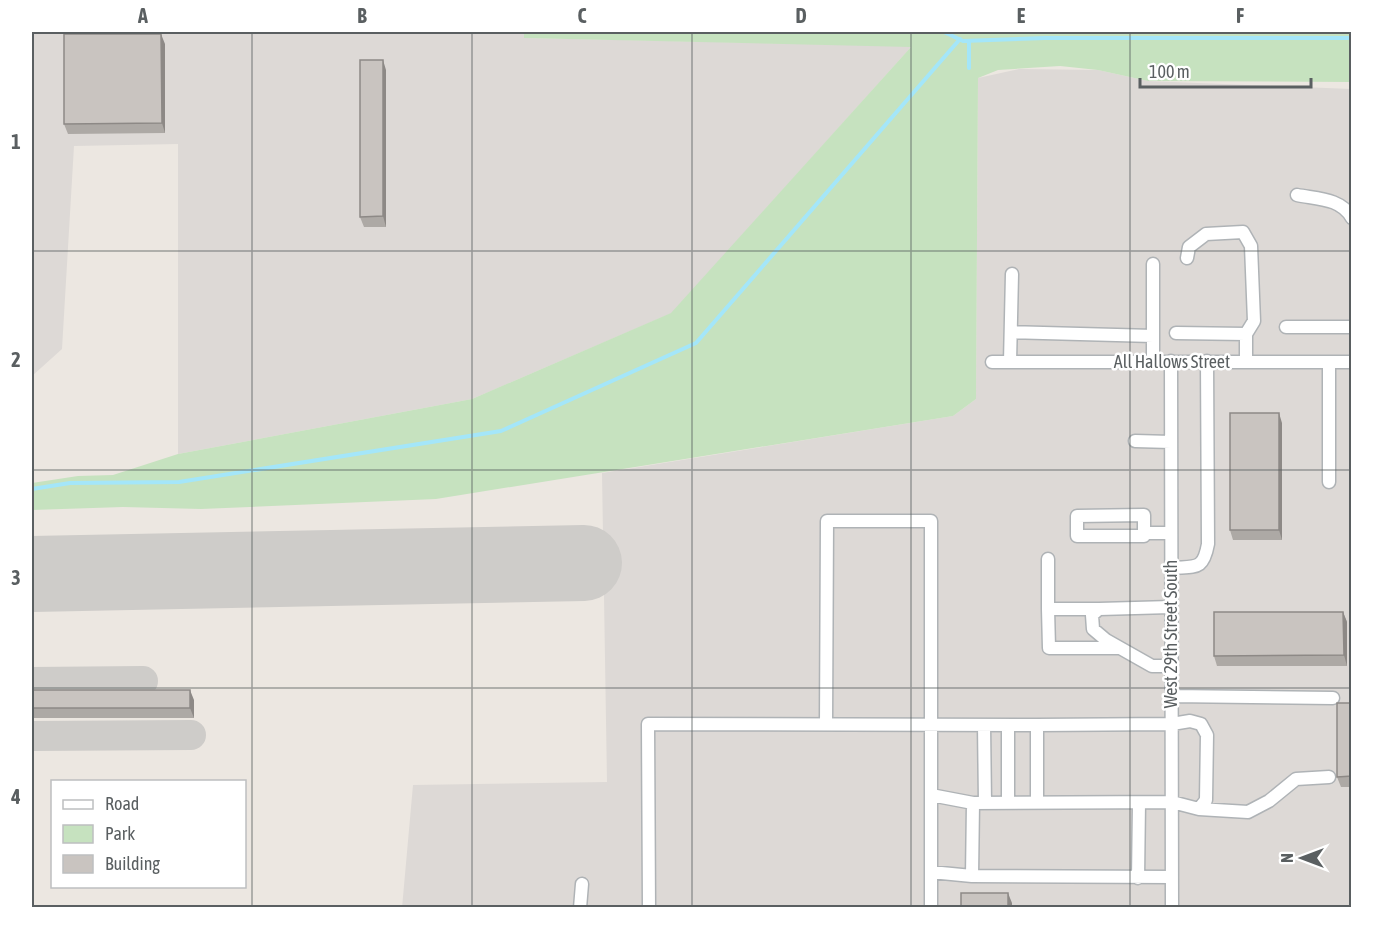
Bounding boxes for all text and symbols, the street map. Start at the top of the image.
text: A [137,4,148,27]
text: B [357,4,367,27]
text: C [578,4,587,27]
text: D [795,4,807,27]
text: E [1017,4,1026,27]
text: F [1236,4,1244,27]
scale bar [1140,51,1311,89]
text: 100 m [1149,61,1190,82]
text: 1 [11,130,21,153]
text: 2 [11,348,21,371]
street label: All Hallows Street [1114,351,1230,372]
street label: West 29th Street South [1160,560,1181,708]
text: 3 [11,566,21,589]
legend [51,780,246,888]
text: 4 [10,785,21,808]
text: Road [105,793,139,814]
text: Park [105,823,135,844]
north arrow [1272,828,1332,888]
text: Building [105,853,160,874]
text: N [1278,853,1296,863]

